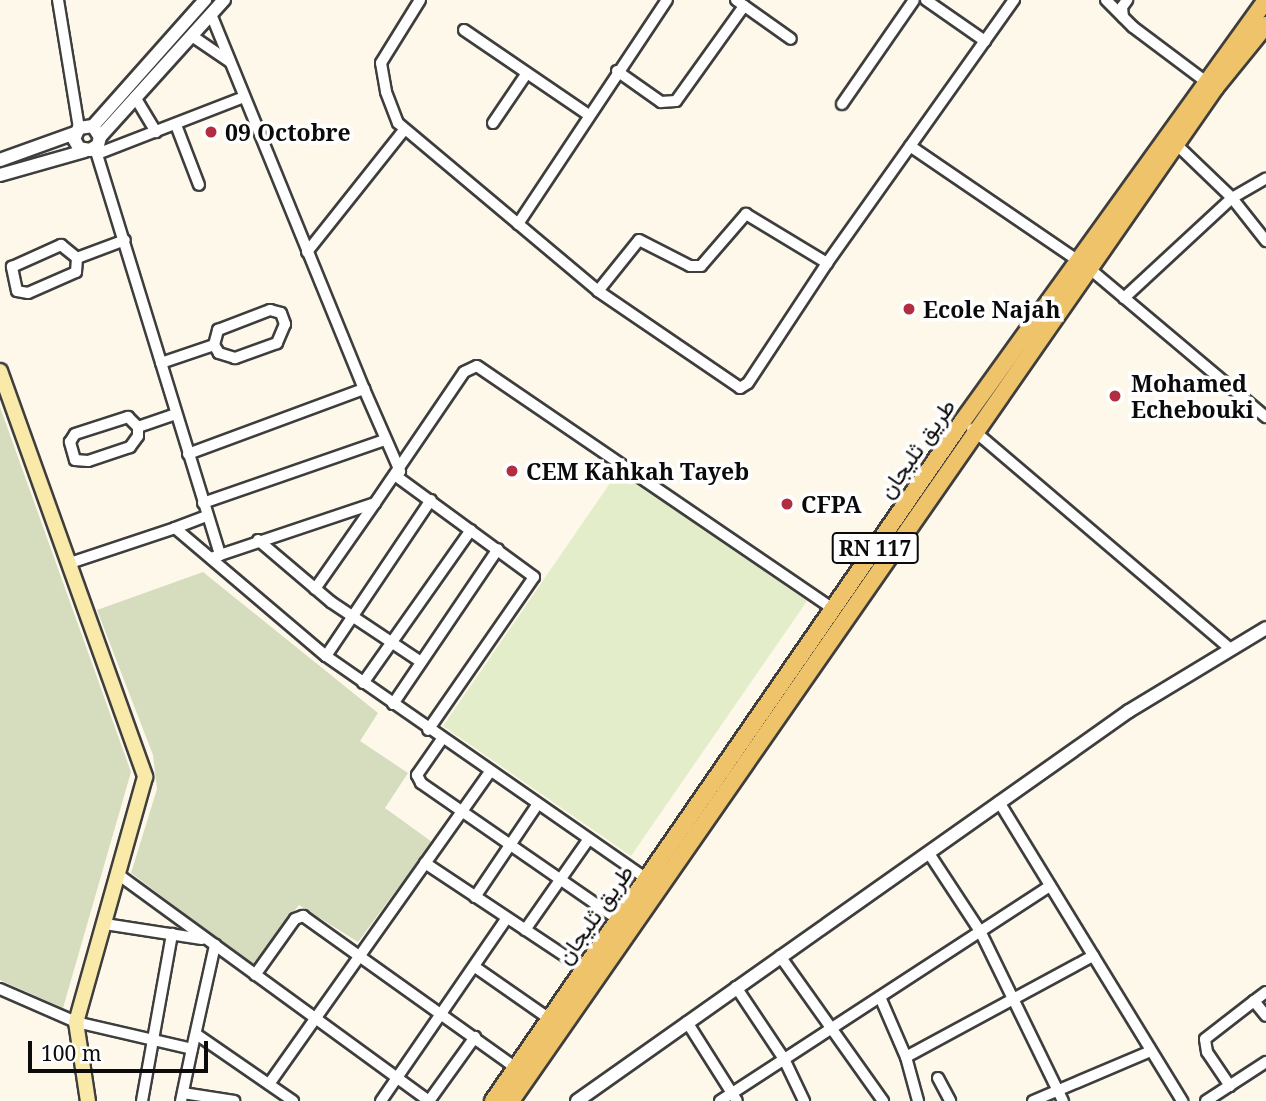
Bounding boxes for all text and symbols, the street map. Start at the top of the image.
place label: 09 Octobre [225,118,351,146]
marker: 09 Octobre [203,124,219,140]
place label: Ecole Najah [923,295,1060,323]
marker: Ecole Najah [901,301,917,317]
place label: Mohamed Echebouki [1131,369,1254,423]
marker: Mohamed Echebouki [1105,386,1125,406]
street label: طريق ثليجان [872,393,960,503]
place label: CEM Kahkah Tayeb [526,457,749,485]
marker: CEM Kahkah Tayeb [504,463,520,479]
place label: CFPA [801,490,862,518]
marker: CFPA [779,496,795,512]
road number: RN 117 [831,530,919,566]
street label: طريق ثليجان [550,859,638,969]
scale bar [32,1028,212,1072]
text: 100 m [41,1039,102,1067]

